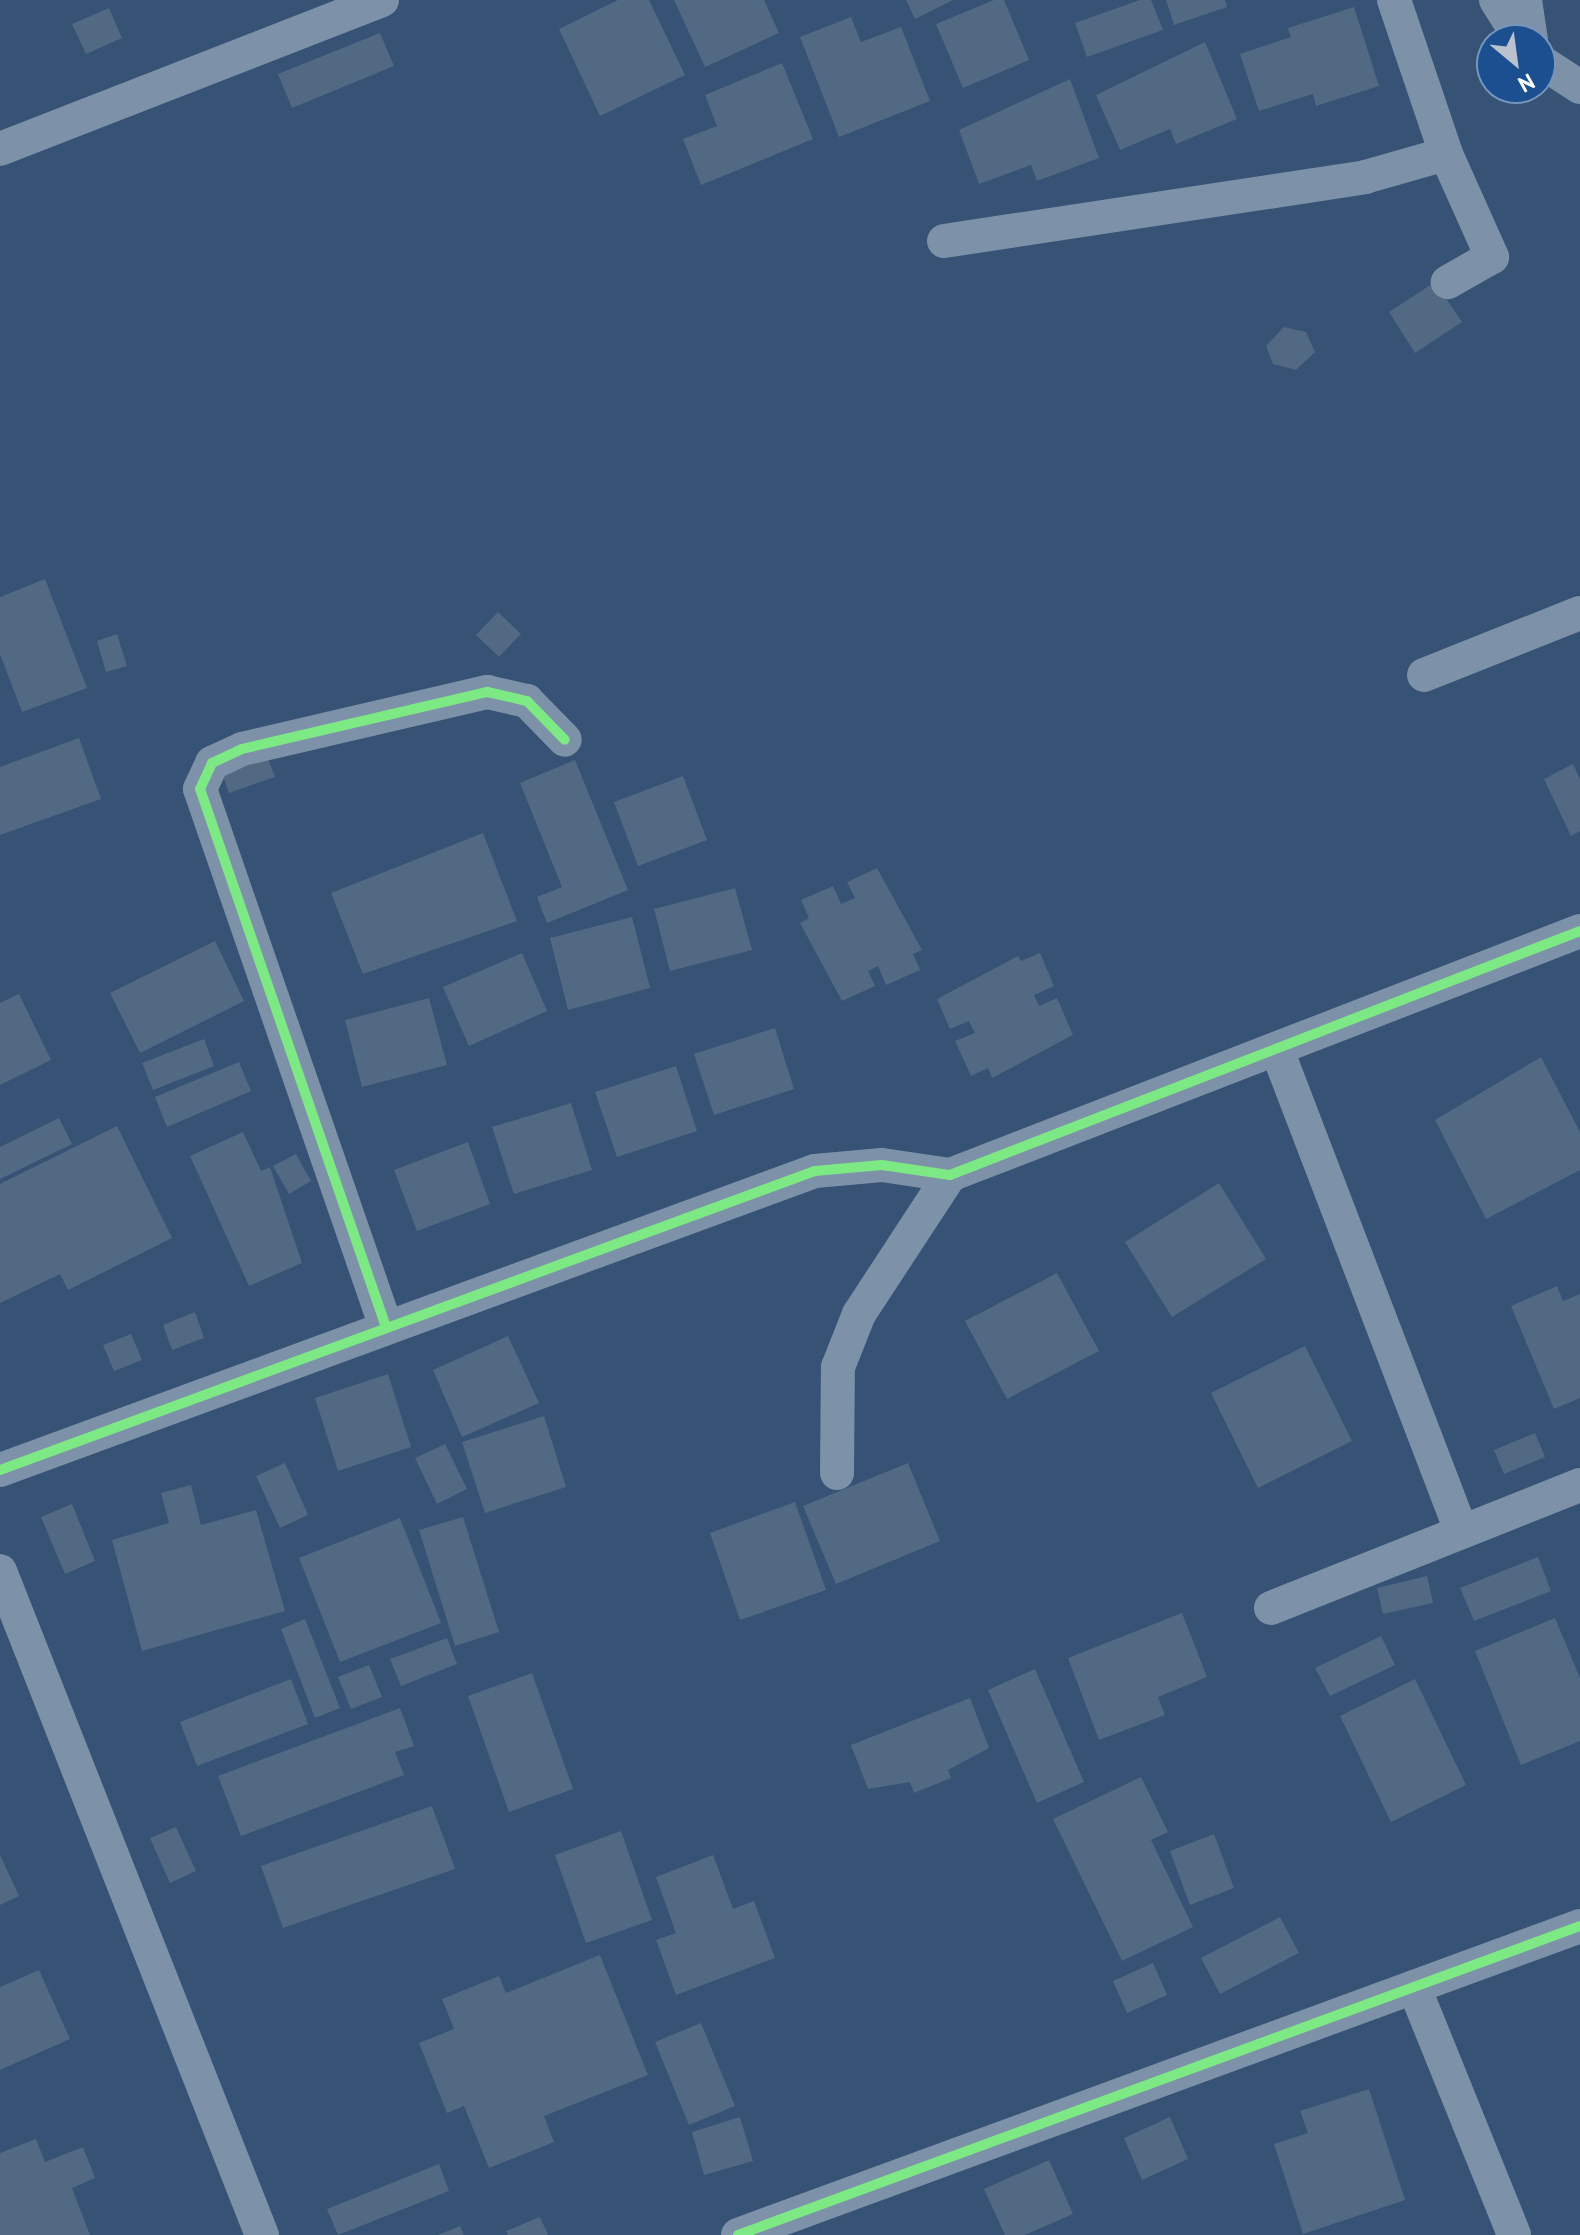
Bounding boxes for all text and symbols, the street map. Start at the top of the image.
north arrow [1476,24,1556,104]
text: N [1514,67,1540,99]

